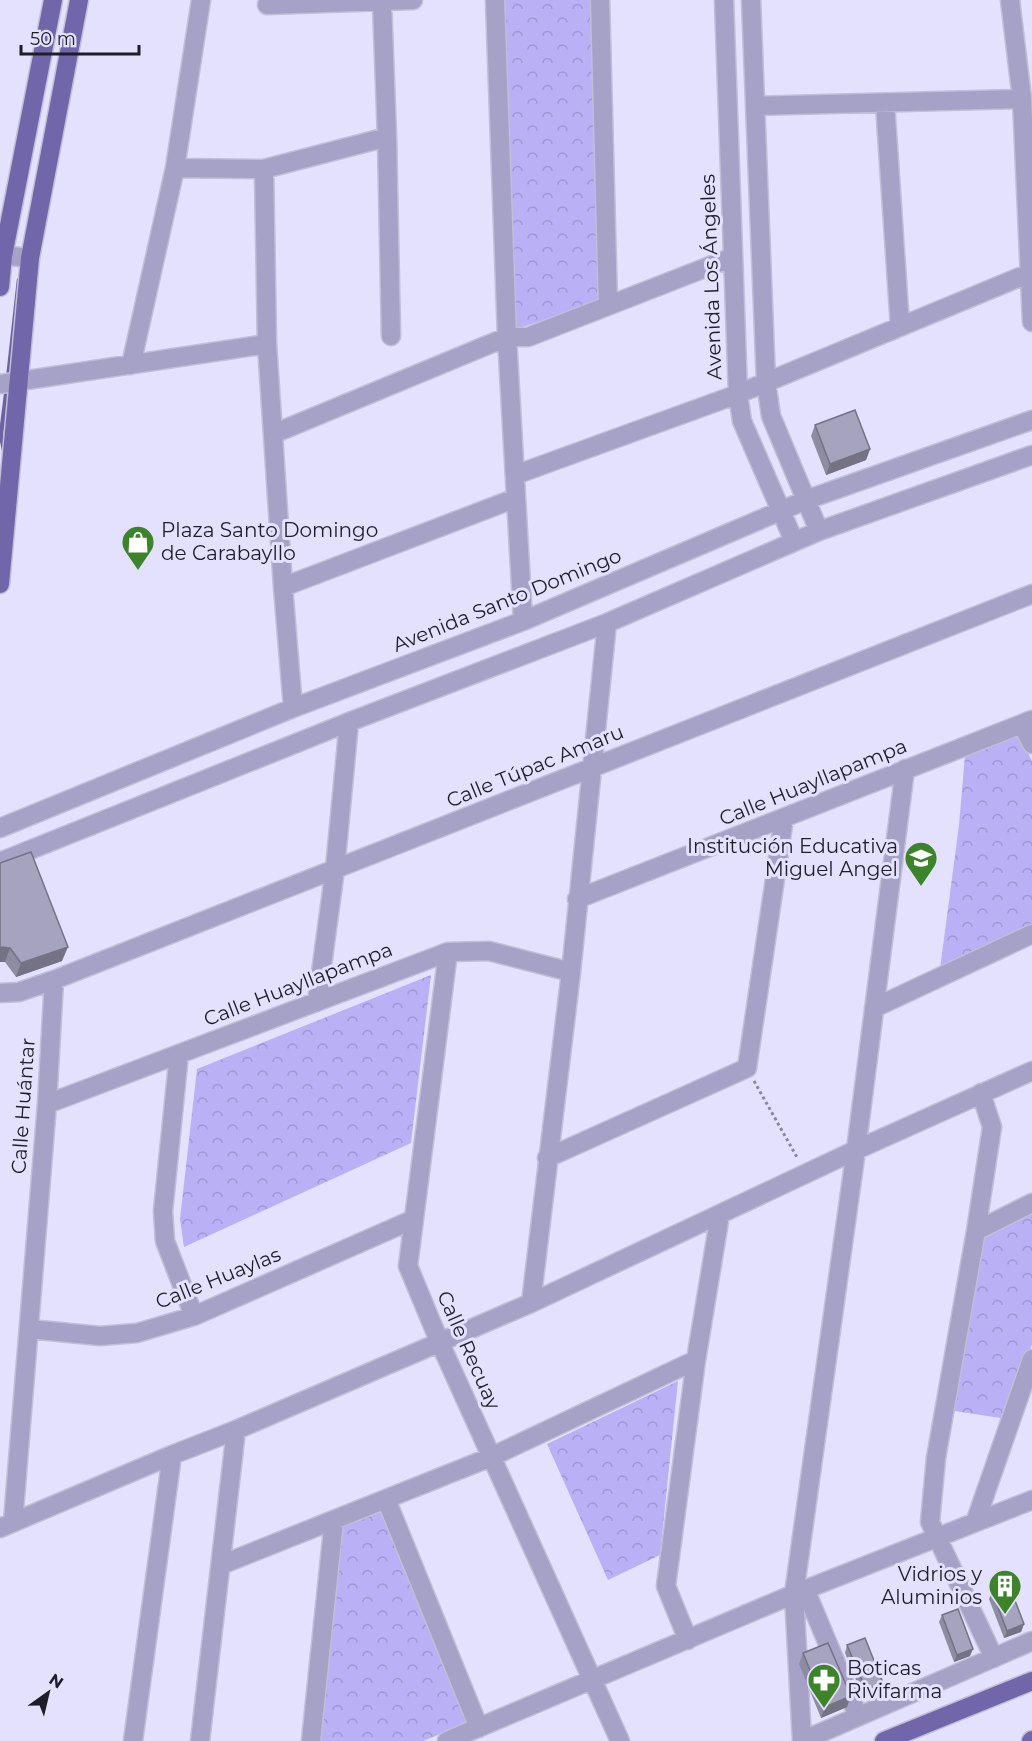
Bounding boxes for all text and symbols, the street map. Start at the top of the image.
scale bar [21,18,140,56]
text: 50 m [30,28,76,50]
street label: Avenida Los Ángeles [695,173,727,380]
place label: Plaza Santo Domingo de Carabayllo [161,518,378,565]
shop icon: Plaza Santo Domingo de Carabayllo [120,524,156,571]
street label: Avenida Santo Domingo [389,543,625,657]
street label: Calle Túpac Amaru [443,719,627,813]
street label: Calle Huayllapampa [716,733,910,831]
place label: Institución Educativa Miguel Angel [687,834,898,881]
school or university icon: Institución Educativa Miguel Angel [903,840,939,887]
street label: Calle Huayllapampa [200,937,396,1031]
street label: Calle Huántar [6,1037,40,1175]
street label: Calle Huaylas [152,1242,284,1314]
street label: Calle Recuay [432,1287,506,1413]
place label: Vidrios y Aluminios [881,1562,982,1609]
building icon: Vidrios y Aluminios [987,1568,1023,1615]
place label: Boticas Rivifarma [847,1656,942,1703]
pharmacy icon: Boticas Rivifarma [806,1662,842,1709]
north arrow [18,1663,78,1723]
text: N [45,1669,67,1692]

